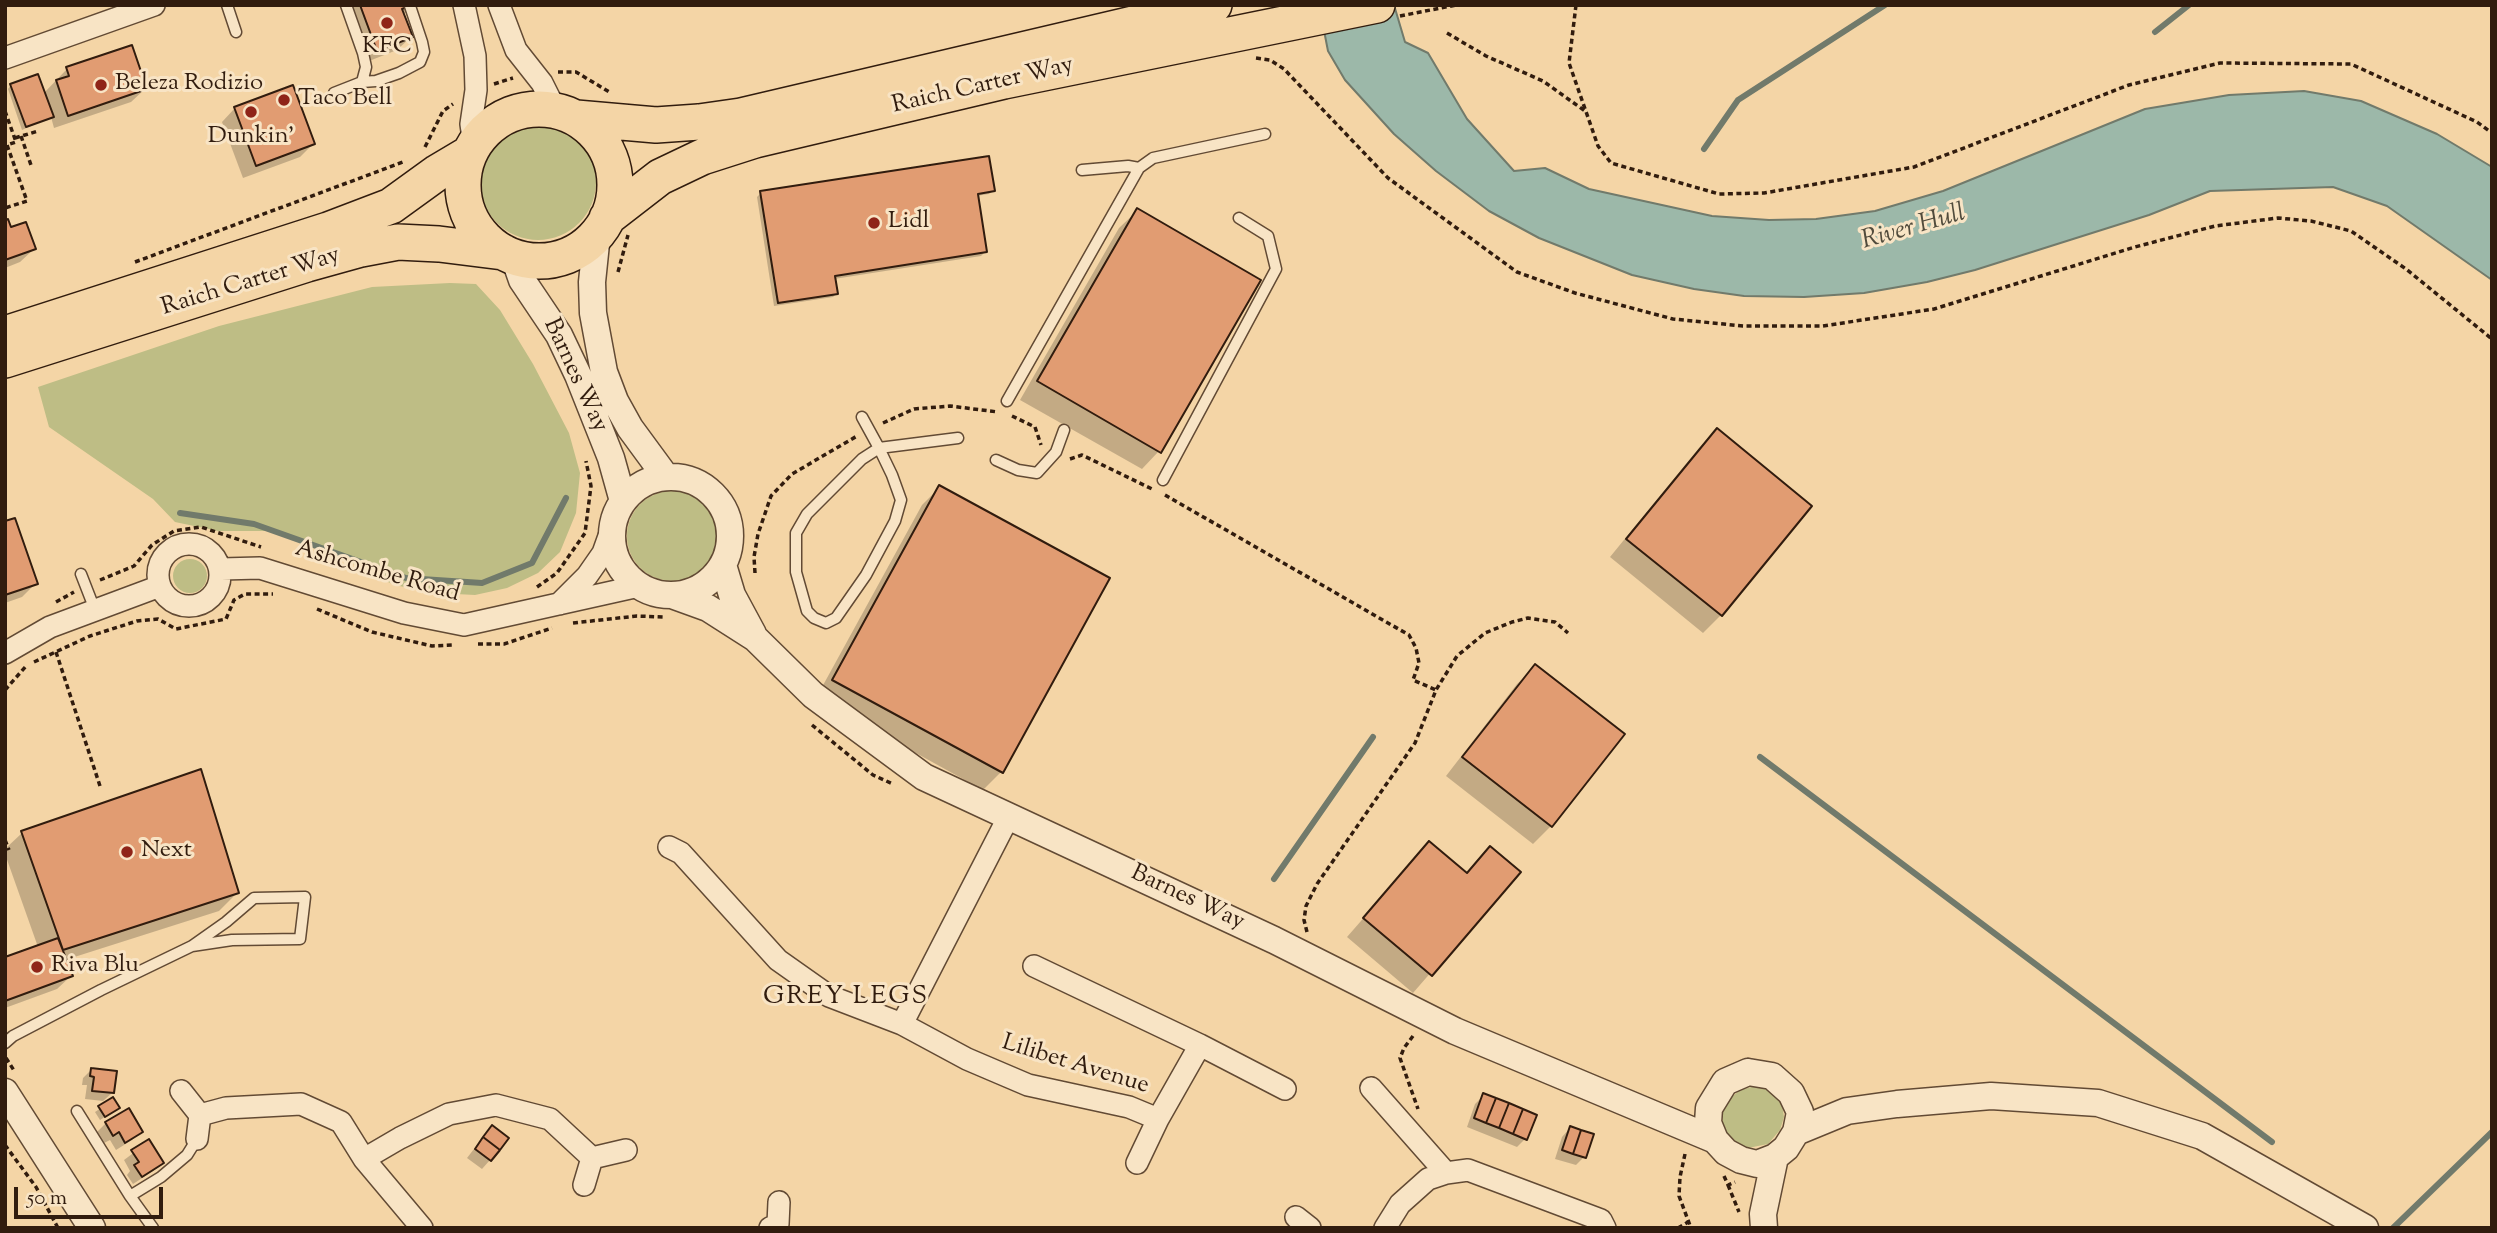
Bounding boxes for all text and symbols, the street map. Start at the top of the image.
marker: KFC [379,15,395,31]
place label: KFC [362,34,412,62]
street label: Raich Carter Way [890,52,1076,122]
place label: Beleza Rodizio [115,71,263,99]
marker: Beleza Rodizio [93,77,109,93]
place label: Taco Bell [298,86,392,114]
marker: Taco Bell [276,92,292,108]
marker: Dunkin' [243,104,259,120]
place label: Dunkin' [208,124,294,152]
water label: River Hull [1859,199,1969,259]
place label: Lidl [888,209,929,237]
marker: Lidl [866,215,882,231]
street label: Raich Carter Way [158,242,344,324]
street label: Barnes Way [535,314,613,438]
street label: Ashcombe Road [291,536,463,610]
place label: Next [141,838,192,866]
marker: Next [119,844,135,860]
street label: Barnes Way [1125,860,1249,938]
place label: Riva Blu [51,953,139,981]
marker: Riva Blu [29,959,45,975]
district label: GREY LEGS [764,983,928,1015]
street label: Lilibet Avenue [998,1030,1152,1102]
scale bar [18,1174,166,1218]
text: 50 m [27,1184,67,1214]

